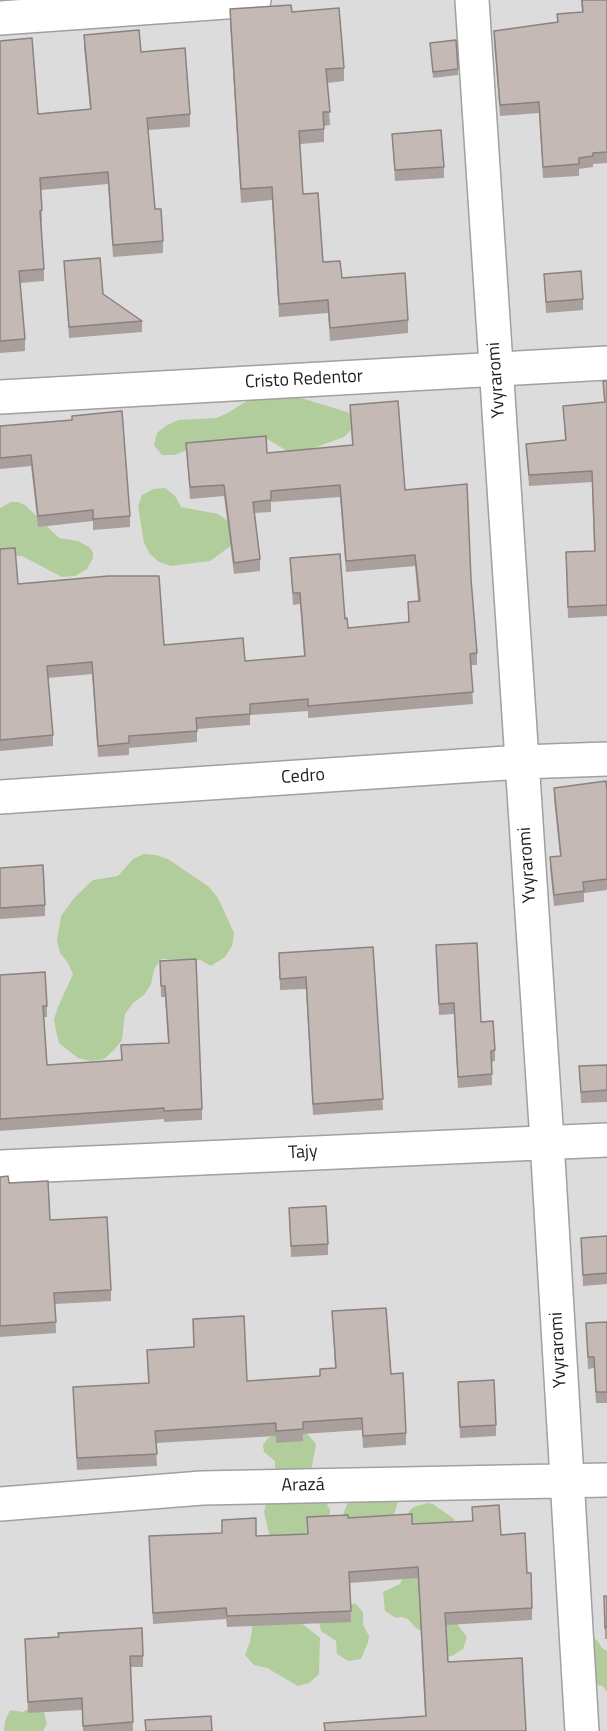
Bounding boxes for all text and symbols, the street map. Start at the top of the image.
street label: Yvyraromi [484,341,510,419]
street label: Cristo Redentor [244,366,364,394]
street label: Cedro [280,765,326,789]
street label: Yvyraromi [515,826,541,904]
street label: Tajy [288,1141,318,1165]
street label: Yvyraromi [546,1311,572,1389]
street label: Arazá [281,1475,325,1497]

